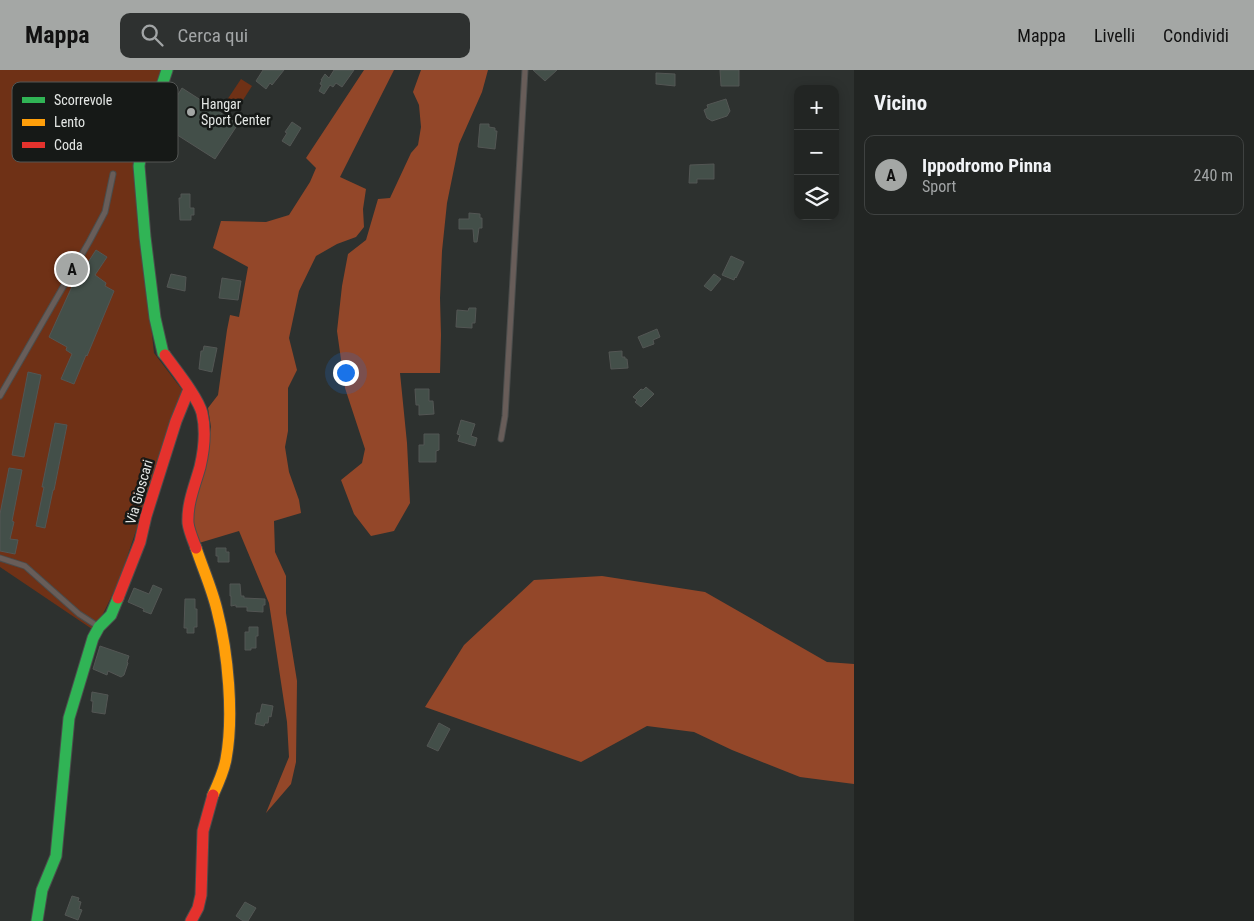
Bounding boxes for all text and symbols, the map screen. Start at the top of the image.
search box [120,13,470,58]
text: Mappa [25,21,90,49]
icon: search [138,21,166,49]
text: Cerca qui [178,24,248,47]
text: Mappa [1017,25,1066,46]
text: Livelli [1094,25,1135,46]
text: Condividi [1163,25,1229,46]
legend [12,82,178,162]
map controls [794,85,839,220]
button: + [794,85,839,130]
text: Vicino [874,91,927,115]
text: Scorrevole [54,92,113,108]
place label: Hangar Sport Center [201,96,270,128]
marker: Hangar Sport Center [185,106,197,118]
text: Lento [54,114,85,130]
button: − [794,130,839,175]
text: Coda [54,137,83,153]
text: Ippodromo Pinna [922,154,1051,177]
text: A [886,166,896,185]
text: 240 m [1194,166,1233,185]
button: layers [794,175,839,220]
text: Sport [922,177,956,196]
pin: A [56,250,88,288]
your location [333,360,359,386]
street label: Via Gioscari [122,458,156,526]

